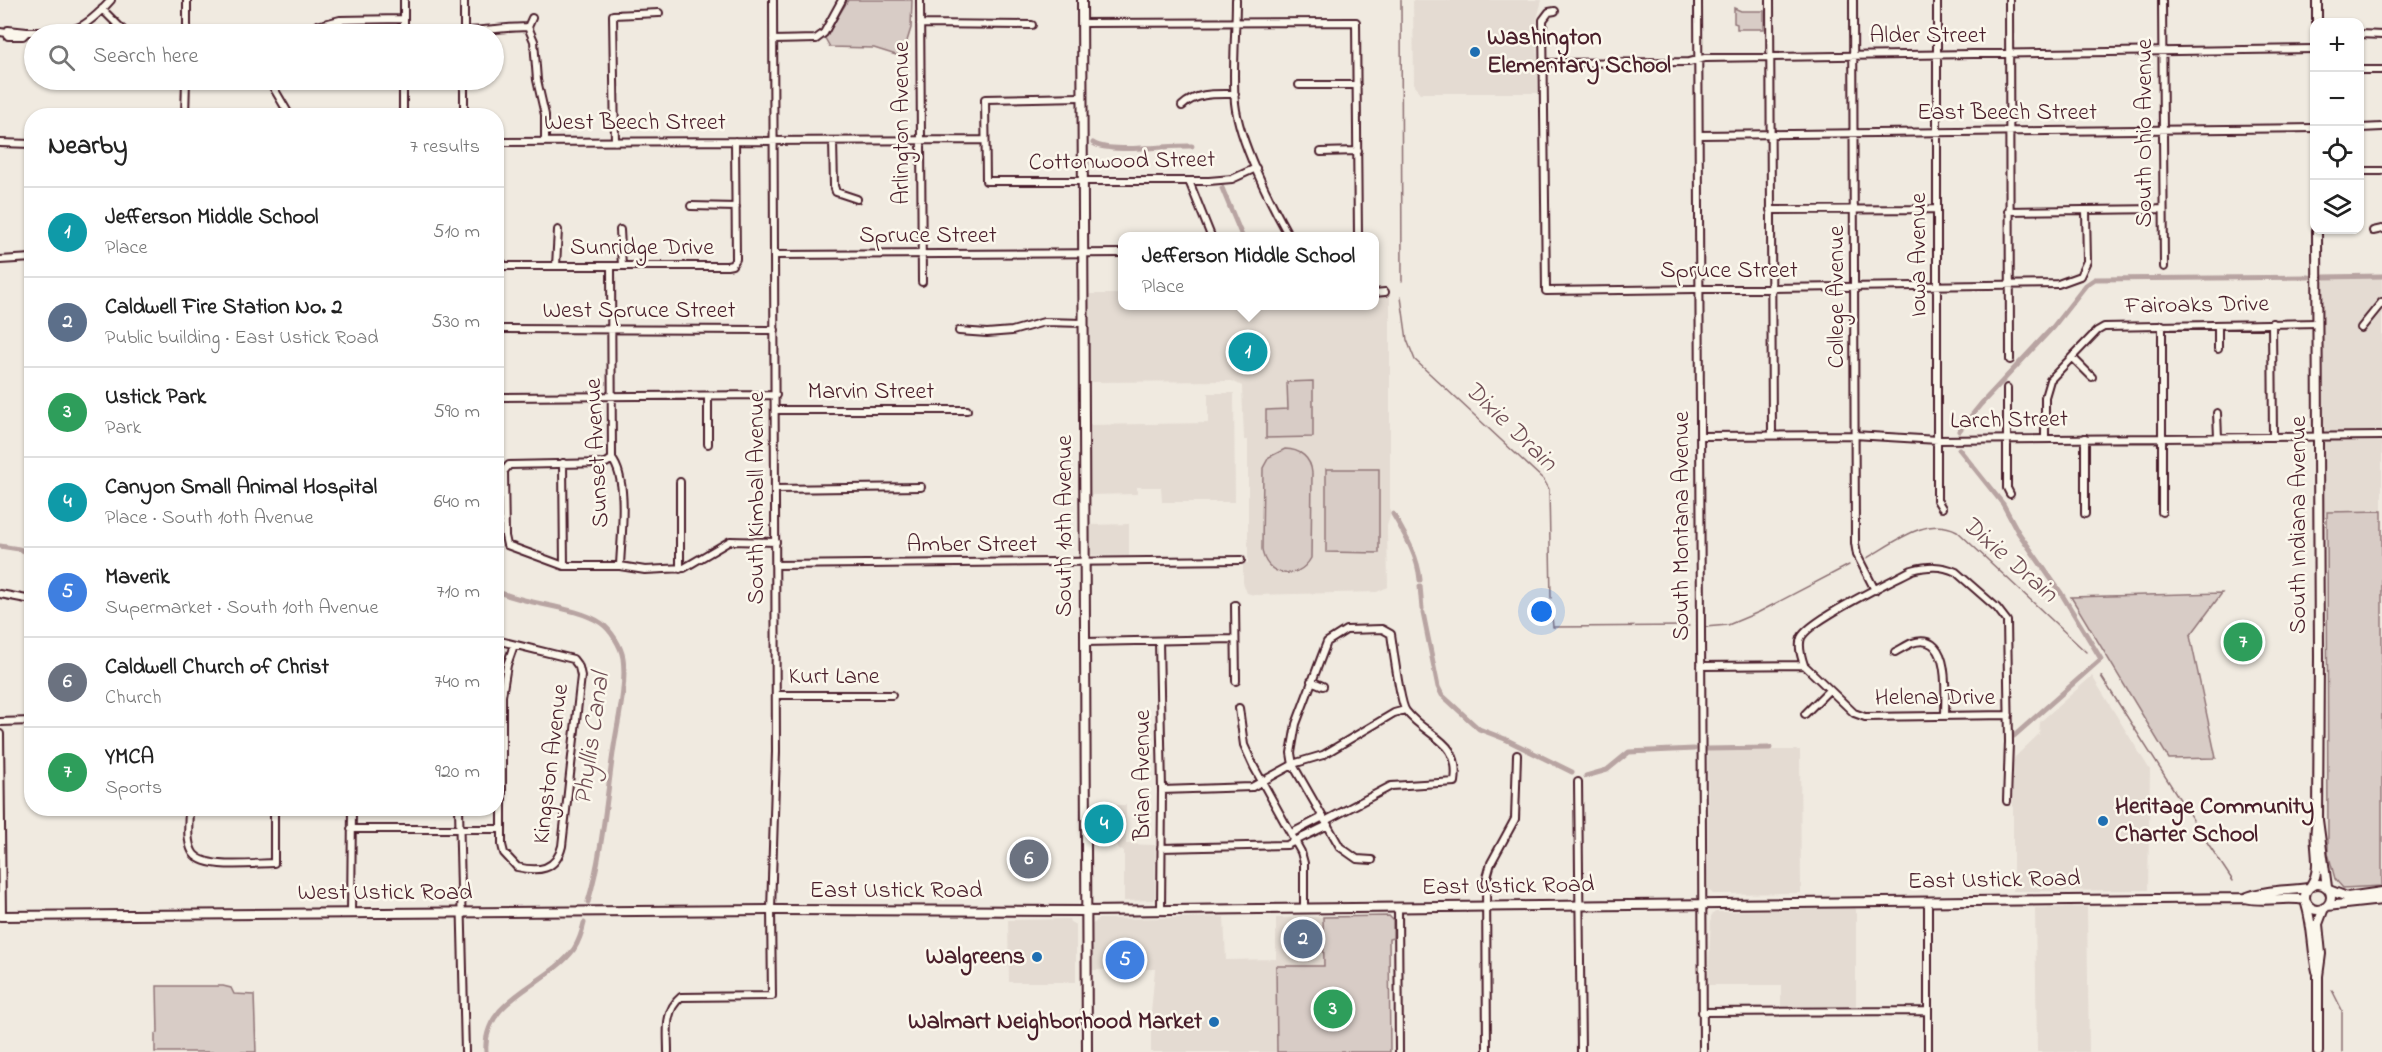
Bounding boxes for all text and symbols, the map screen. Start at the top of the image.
map controls [2310,18,2364,234]
button: + [2310,18,2364,72]
street label: Alder Street [1870,19,1986,54]
place label: Washington Elementary School [1487,21,1671,85]
search box [24,24,504,90]
street label: South Ohio Avenue [2128,38,2163,227]
icon: search [45,41,78,74]
text: Search here [93,41,198,73]
street label: Arlington Avenue [885,41,920,205]
marker: Washington Elementary School [1468,45,1482,59]
button: − [2310,72,2364,126]
street label: East Beech Street [1917,96,2097,131]
street label: West Beech Street [544,106,726,141]
button: locate [2310,126,2364,180]
text: Nearby [48,128,127,166]
text: 7 results [410,133,480,162]
street label: Cottonwood Street [1028,143,1216,181]
button: layers [2310,180,2364,234]
street label: Iowa Avenue [1902,192,1937,317]
text: Jefferson Middle School [105,202,318,234]
text: 1 [64,218,71,247]
text: 510 m [433,218,480,247]
street label: Spruce Street [859,219,997,254]
street label: College Avenue [1820,225,1855,369]
street label: Sunridge Drive [570,231,714,266]
popup [1118,232,1379,310]
text: Place [105,234,147,263]
text: Jefferson Middle School [1142,241,1355,273]
street label: Spruce Street [1660,254,1798,289]
text: Place [1142,273,1184,302]
street label: Fairoaks Drive [2123,287,2270,325]
text: Caldwell Fire Station No. 2 [105,292,342,324]
street label: West Spruce Street [542,294,736,329]
text: 2 [63,308,72,337]
text: 530 m [431,308,480,337]
text: Public building · East Ustick Road [105,324,379,353]
pin: 1 [1228,330,1268,374]
water label: Dixie Drain [1455,373,1566,482]
street label: Marvin Street [808,375,934,410]
street label: Sunset Avenue [577,377,619,529]
text: Ustick Park [105,382,206,414]
street label: South Kimball Avenue [740,391,775,605]
text: 3 [63,398,72,427]
text: 590 m [433,398,480,427]
street label: Larch Street [1950,402,2068,440]
street label: South Montana Avenue [1665,411,1700,641]
text: Park [105,414,141,443]
street label: South Indiana Avenue [2282,416,2317,634]
street label: South 10th Avenue [1048,435,1083,617]
text: Canyon Small Animal Hospital [105,472,377,504]
text: 4 [63,488,72,517]
text: 640 m [434,488,480,517]
text: Place · South 10th Avenue [105,504,314,533]
water label: Dixie Drain [1952,507,2066,613]
street label: Amber Street [907,528,1037,563]
text: Maverik [105,562,170,594]
text: 5 [62,578,73,607]
text: 710 m [436,578,480,607]
text: Supermarket · South 10th Avenue [105,594,378,623]
your location [1527,597,1556,626]
pin: 7 [2224,620,2262,664]
text: Caldwell Church of Christ [105,652,329,684]
street label: Kurt Lane [788,660,880,695]
text: 6 [63,668,72,697]
text: 740 m [434,668,480,697]
water label: Phyllis Canal [565,668,621,807]
street label: Helena Drive [1875,681,1995,716]
street label: Kingston Avenue [525,682,579,846]
text: Church [105,684,161,713]
street label: Brian Avenue [1126,710,1161,841]
text: YMCA [105,742,154,774]
text: 7 [63,758,72,787]
text: 920 m [435,758,480,787]
text: Sports [105,774,162,803]
place label: Heritage Community Charter School [2115,790,2314,853]
pin: 4 [1084,802,1124,846]
marker: Heritage Community Charter School [2096,814,2110,828]
pin: 6 [1010,836,1048,882]
street label: East Ustick Road [1907,862,2081,900]
street label: East Ustick Road [1421,868,1595,906]
street label: East Ustick Road [810,874,983,909]
street label: West Ustick Road [298,876,473,911]
pin: 2 [1284,916,1322,962]
pin: 5 [1106,938,1144,982]
place label: Walgreens [926,940,1025,976]
marker: Walgreens [1030,950,1044,964]
pin: 3 [1314,986,1352,1032]
place label: Walmart Neighborhood Market [908,1005,1203,1041]
marker: Walmart Neighborhood Market [1207,1015,1221,1029]

